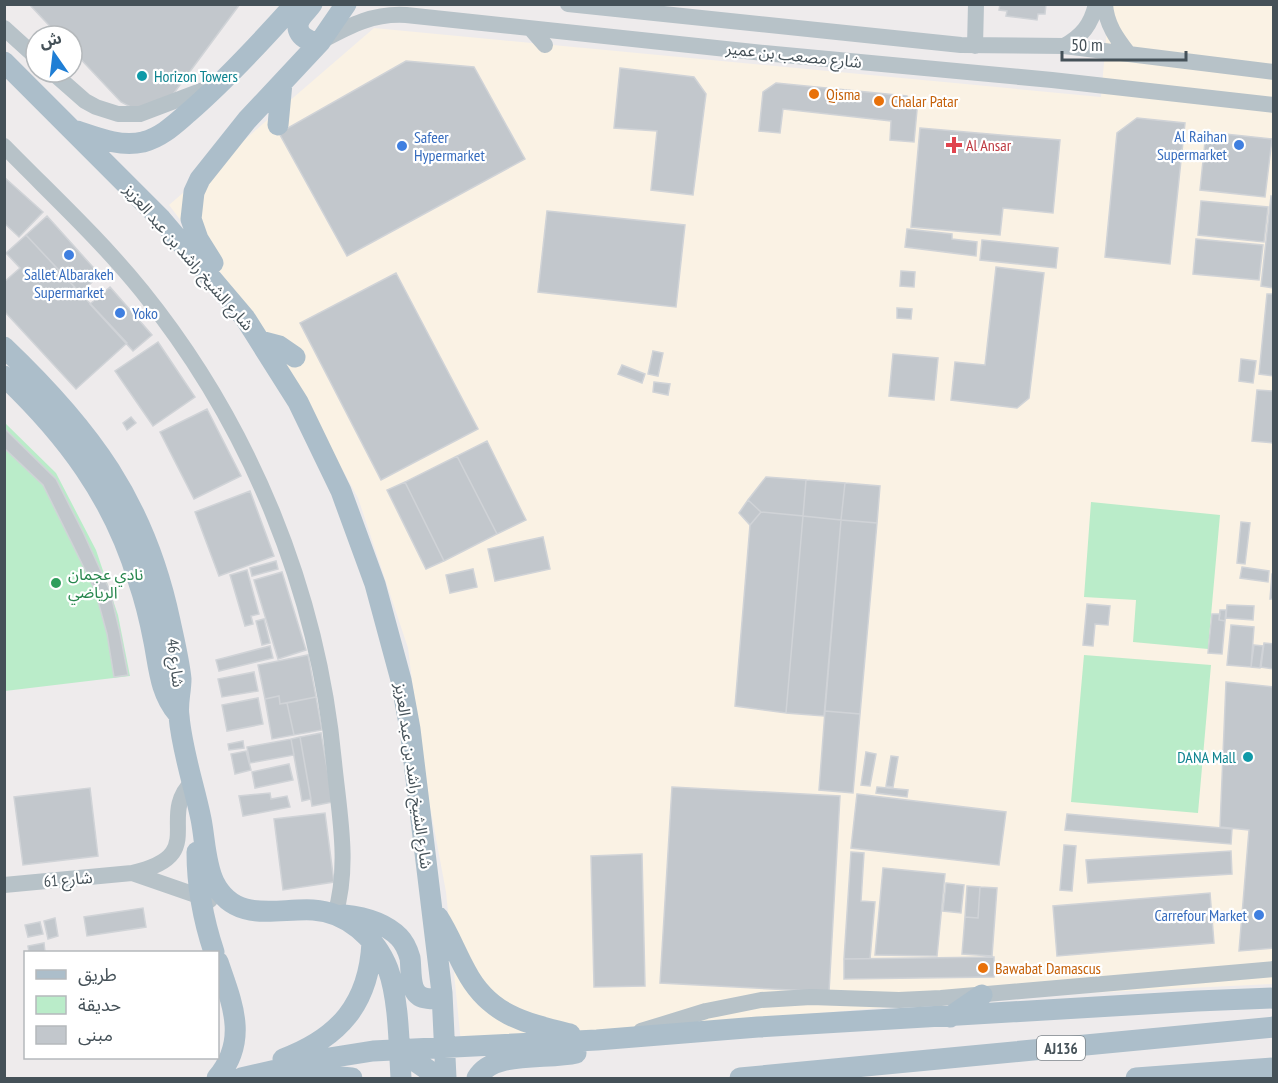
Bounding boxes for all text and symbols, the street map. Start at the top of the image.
north arrow [24,24,84,84]
scale bar [1062,24,1186,62]
text: ش [37,27,64,52]
text: 50 m [1071,33,1103,56]
street label: شارع مصعب بن عمير [724,38,863,75]
place label: Horizon Towers [154,66,238,86]
marker: Horizon Towers [135,69,149,83]
place label: Qisma [826,84,860,104]
marker: Qisma [807,87,821,101]
place label: Chalar Patar [891,91,959,111]
marker: Chalar Patar [872,94,886,108]
place label: Al Raihan Supermarket [1157,126,1228,164]
place label: Safeer Hypermarket [414,127,485,165]
place label: Al Ansar [966,135,1012,155]
marker: Al Ansar [947,138,961,152]
marker: Al Raihan Supermarket [1232,138,1246,152]
marker: Safeer Hypermarket [395,139,409,153]
street label: شارع الشيخ راشد بن عبد العزيز [117,179,258,336]
marker: Sallet Albarakeh Supermarket [62,248,76,262]
place label: Sallet Albarakeh Supermarket [24,264,114,302]
place label: Yoko [132,303,158,323]
marker: Yoko [113,306,127,320]
place label: نادي عجمان الرياضي [68,564,143,605]
marker: نادي عجمان الرياضي [49,576,63,590]
street label: شارع 46 [160,637,189,689]
street label: شارع الشيخ راشد بن عبد العزيز [388,681,437,871]
place label: DANA Mall [1177,747,1236,767]
marker: DANA Mall [1241,750,1255,764]
street label: شارع 61 [43,867,94,894]
place label: Carrefour Market [1154,905,1248,925]
marker: Carrefour Market [1252,908,1266,922]
legend [24,951,219,1059]
place label: Bawabat Damascus [995,958,1101,978]
marker: Bawabat Damascus [976,961,990,975]
text: طريق [78,963,117,986]
text: حديقة [78,993,121,1016]
text: مبنى [78,1023,113,1046]
road number: AJ136 [1037,1036,1085,1060]

